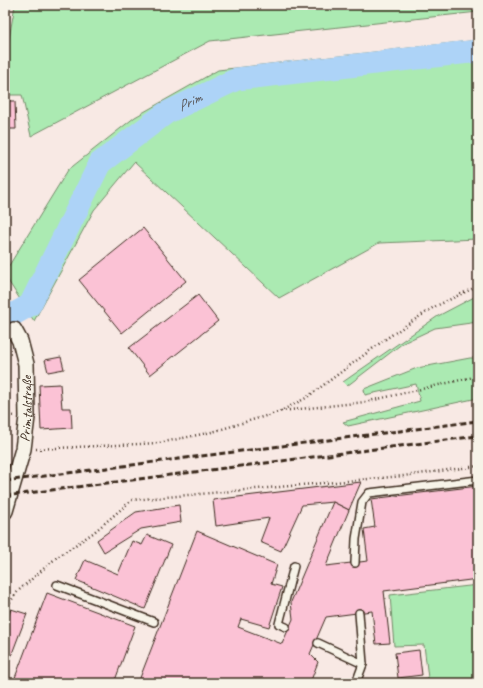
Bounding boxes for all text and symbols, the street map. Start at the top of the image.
water label: Prim [175,87,207,116]
street label: Primtalstraße [16,374,36,443]

